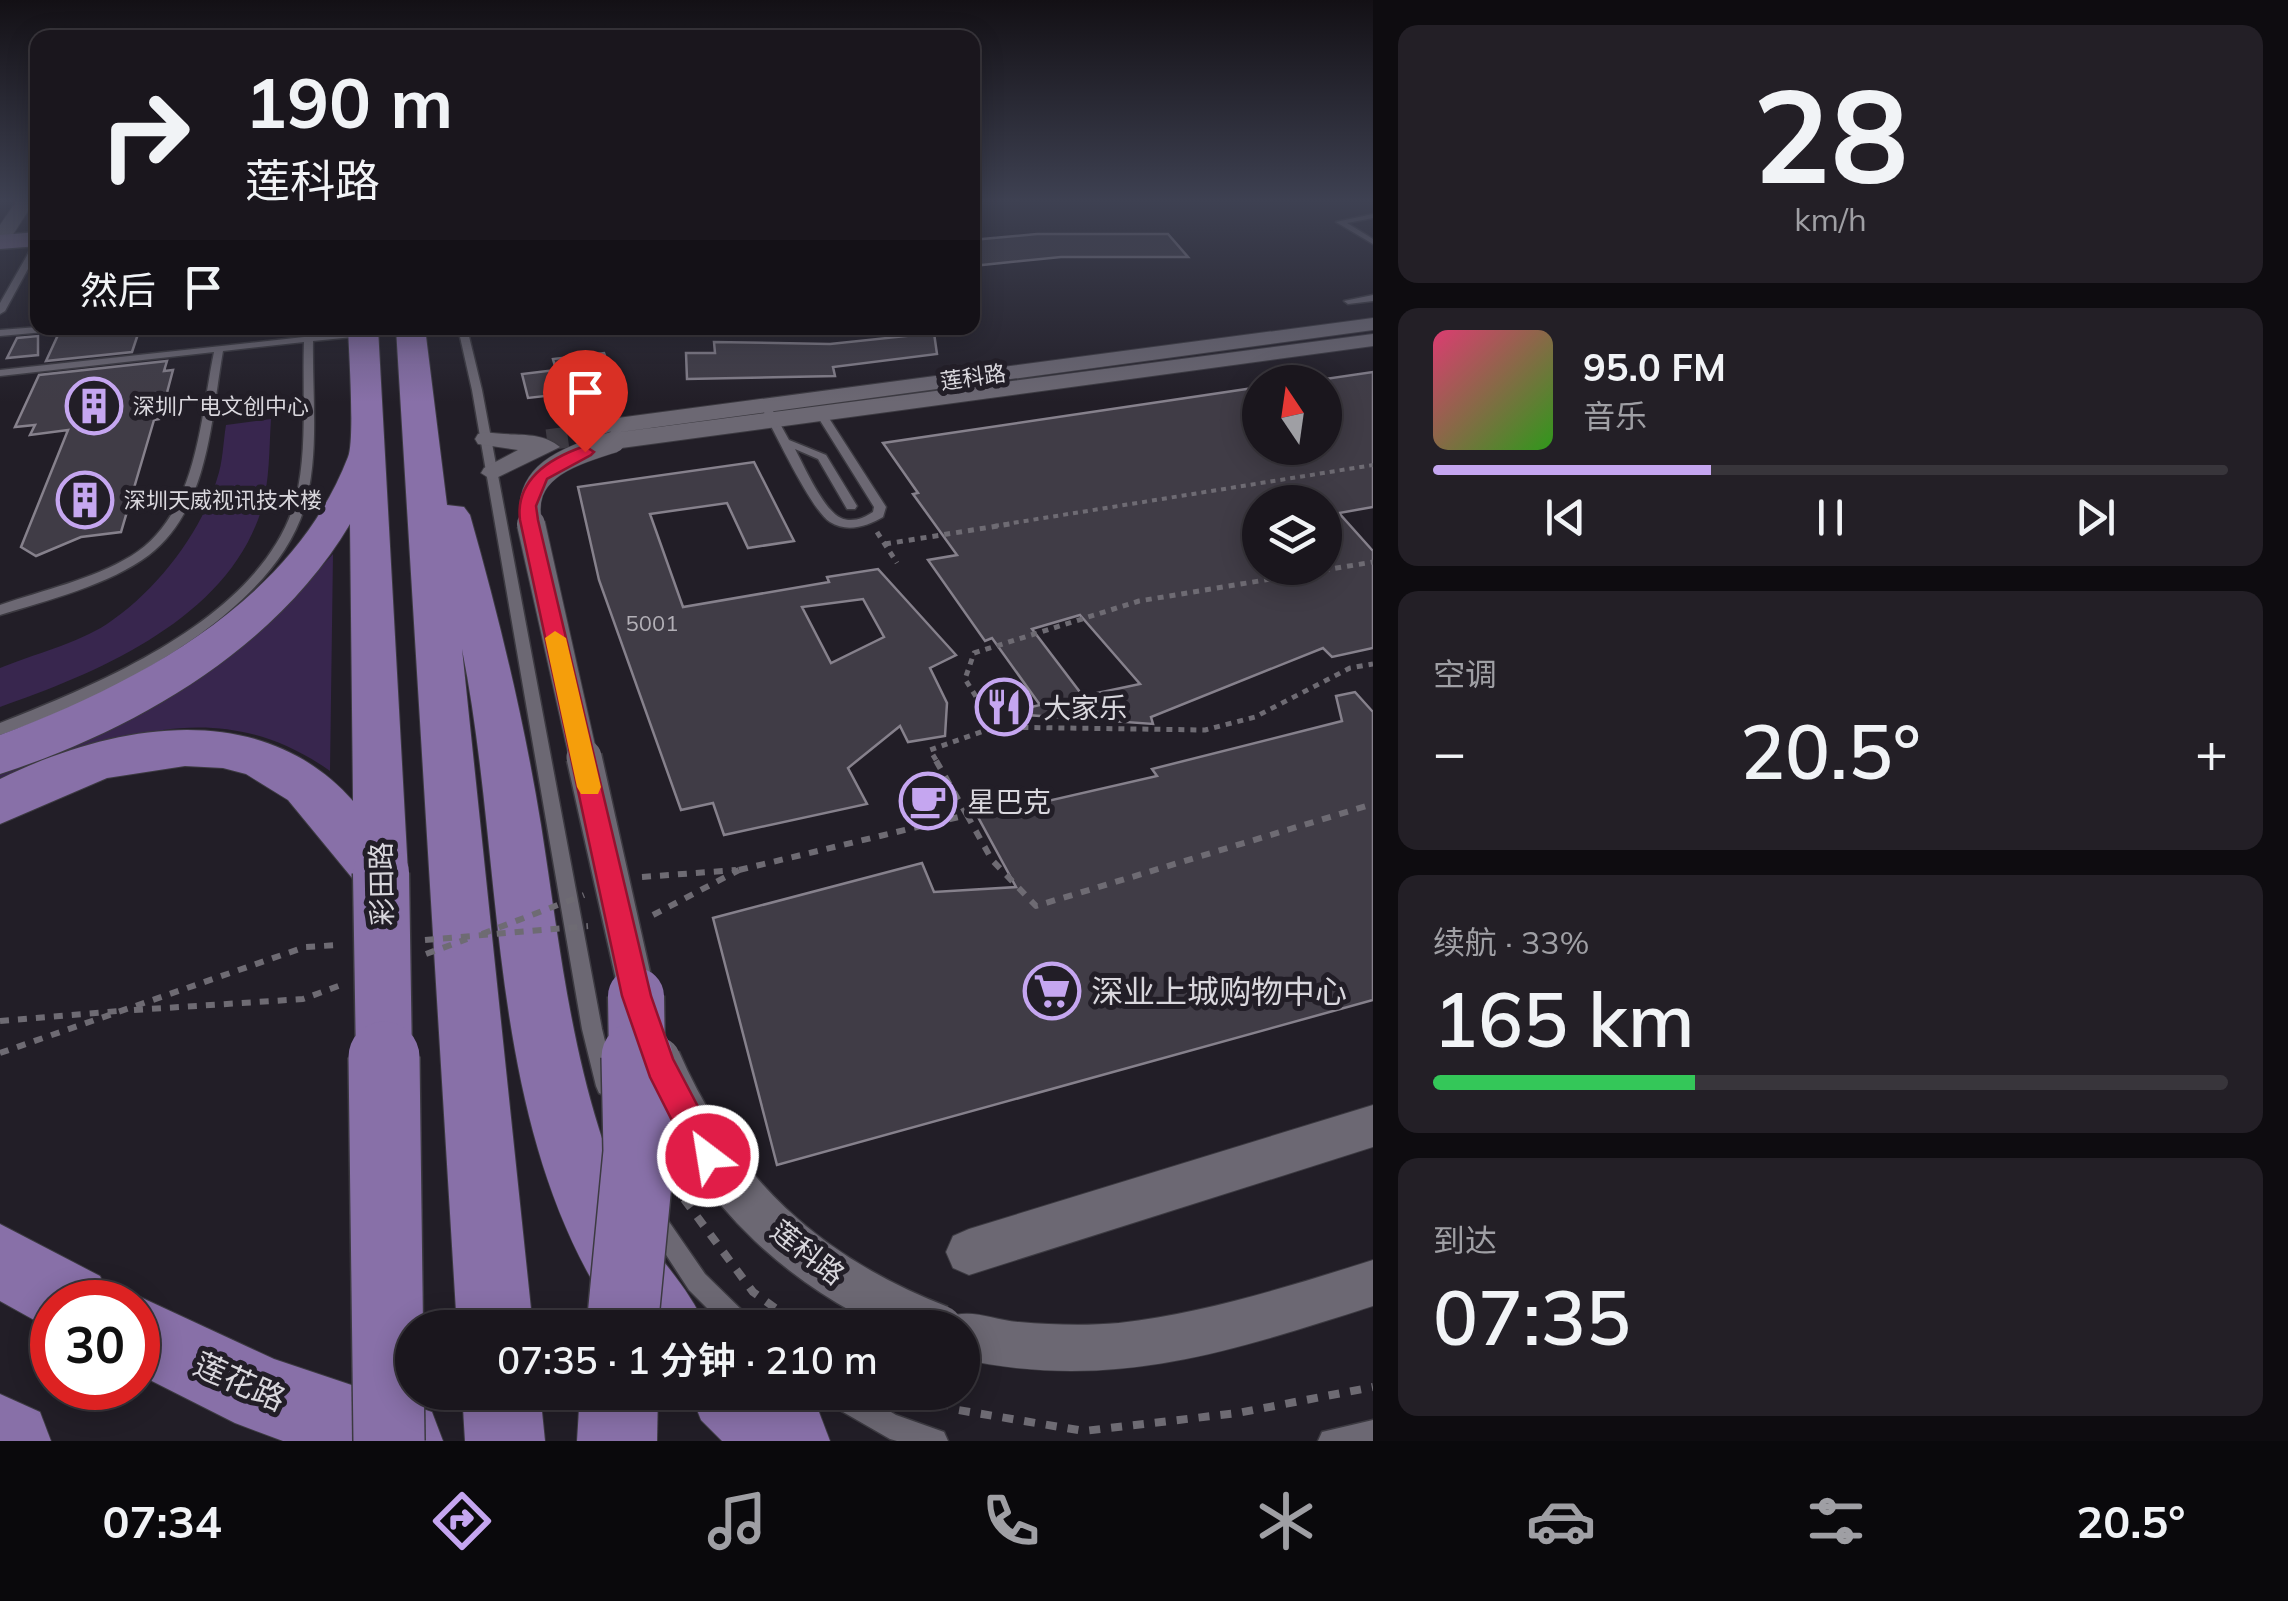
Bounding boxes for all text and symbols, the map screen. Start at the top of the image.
text: 28 [1752,52,1909,216]
text: 190 m [245,58,453,146]
icon: right [80,70,210,200]
text: 莲科路 [245,152,380,208]
text: km/h [1794,199,1867,239]
icon: arrive [176,260,231,315]
text: 然后 [80,266,156,314]
text: 95.0 FM [1583,343,1726,391]
pin [543,350,628,453]
street label: 莲科路 [938,359,1008,395]
icon: arrive [558,365,613,420]
north arrow [1242,365,1342,465]
map controls [1242,365,1342,585]
building icon: 深圳广电文创中心 [64,376,124,436]
place label: 深圳广电文创中心 [133,392,309,420]
text: 音乐 [1583,396,1647,436]
building icon: 深圳天威视讯技术楼 [55,470,115,530]
button: layers [1242,485,1342,585]
place label: 深圳天威视讯技术楼 [124,486,322,514]
icon: previous [1538,490,1593,545]
icon: pause [1803,490,1858,545]
icon: next [2068,490,2123,545]
house number: 5001 [626,609,678,637]
text: 空调 [1433,654,1497,694]
restaurant icon: 大家乐 [974,677,1034,737]
place label: 大家乐 [1043,690,1127,725]
text: 20.5° [1740,704,1921,798]
text: − [1433,717,1466,786]
text: + [2195,717,2228,786]
cafe icon: 星巴克 [898,771,958,831]
place label: 星巴克 [967,784,1051,819]
street label: 彩田路 [363,842,399,926]
text: 续航 · 33% [1433,922,1589,962]
supermarket icon: 深业上城购物中心 [1022,961,1082,1021]
place label: 深业上城购物中心 [1091,971,1347,1011]
text: 165 km [1433,972,1695,1066]
position arrow [656,1104,760,1208]
street label: 莲科路 [764,1212,852,1292]
text: 到达 [1433,1220,1497,1260]
text: 07:35 [1433,1270,1631,1364]
speed limit sign: 30 [30,1280,160,1410]
text: 07:35 · 1 分钟 · 210 m [497,1336,878,1384]
street label: 莲花路 [188,1343,292,1419]
icon: directions [427,1486,497,1556]
icon: music [702,1486,772,1556]
icon: phone [976,1486,1046,1556]
icon: climate [1251,1486,1321,1556]
icon: car [1526,1486,1596,1556]
icon: filters [1801,1486,1871,1556]
text: 07:34 [102,1493,222,1549]
text: 20.5° [2076,1493,2185,1549]

